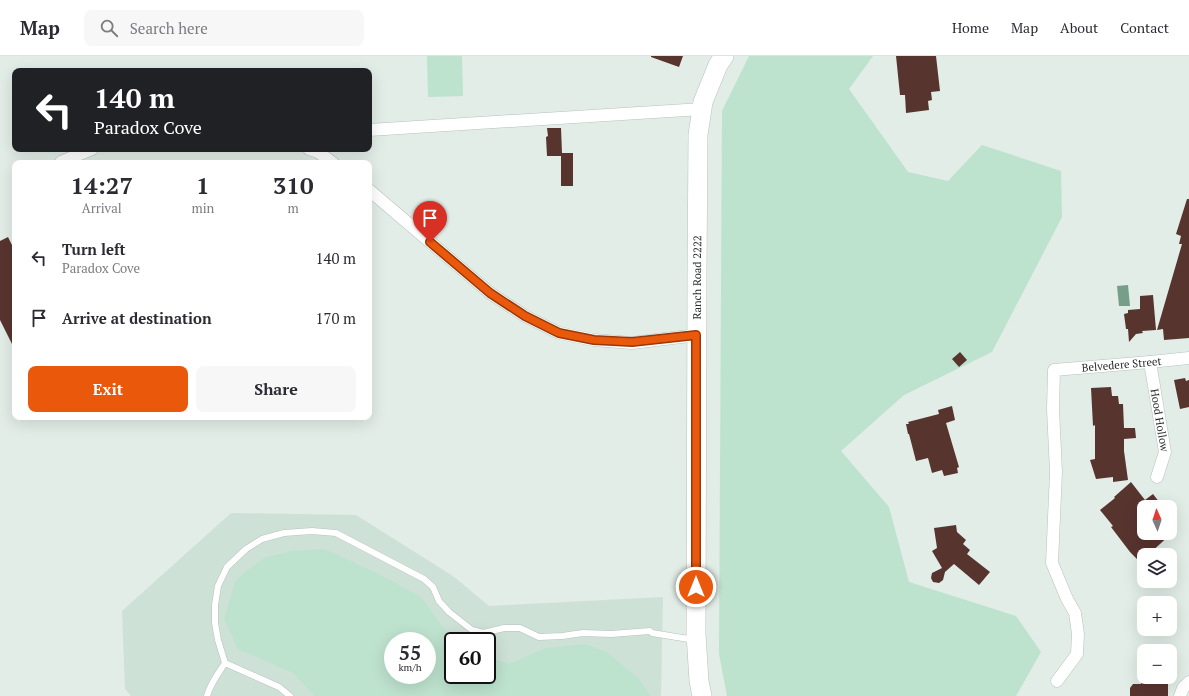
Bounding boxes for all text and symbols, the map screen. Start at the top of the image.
search box [84,10,364,46]
text: Map [20,15,60,40]
icon: search [98,17,120,39]
text: Search here [130,18,208,38]
text: Home [952,18,989,37]
text: Map [1011,18,1038,37]
text: About [1060,18,1098,37]
text: Contact [1120,18,1169,37]
text: 140 m [94,79,175,116]
icon: left [28,84,80,136]
text: Paradox Cove [94,115,202,139]
text: 14:27 [70,169,133,201]
text: 1 [196,169,210,201]
text: 310 [273,169,313,201]
text: Arrival [82,199,122,217]
text: min [191,199,214,217]
text: m [288,199,299,217]
pin [413,201,447,242]
icon: arrive [419,207,441,229]
street label: Ranch Road 2222 [690,235,704,320]
text: Turn left [62,239,126,259]
icon: left [28,247,50,269]
text: 140 m [315,248,356,268]
text: Paradox Cove [62,259,140,277]
icon: arrive [28,307,50,329]
text: Arrive at destination [62,308,212,328]
text: 170 m [315,308,356,328]
street label: Belvedere Street [1081,354,1162,375]
button: Exit [28,366,188,412]
button: Share [196,366,356,412]
street label: Hood Hollow [1148,388,1172,454]
north arrow [1137,500,1177,540]
map controls [1137,500,1177,684]
button: layers [1137,548,1177,588]
position arrow [675,566,717,608]
button: + [1137,596,1177,636]
speed limit sign: 60 [444,632,496,684]
text: 55 [399,639,421,666]
button: − [1137,644,1177,684]
text: km/h [398,661,422,674]

